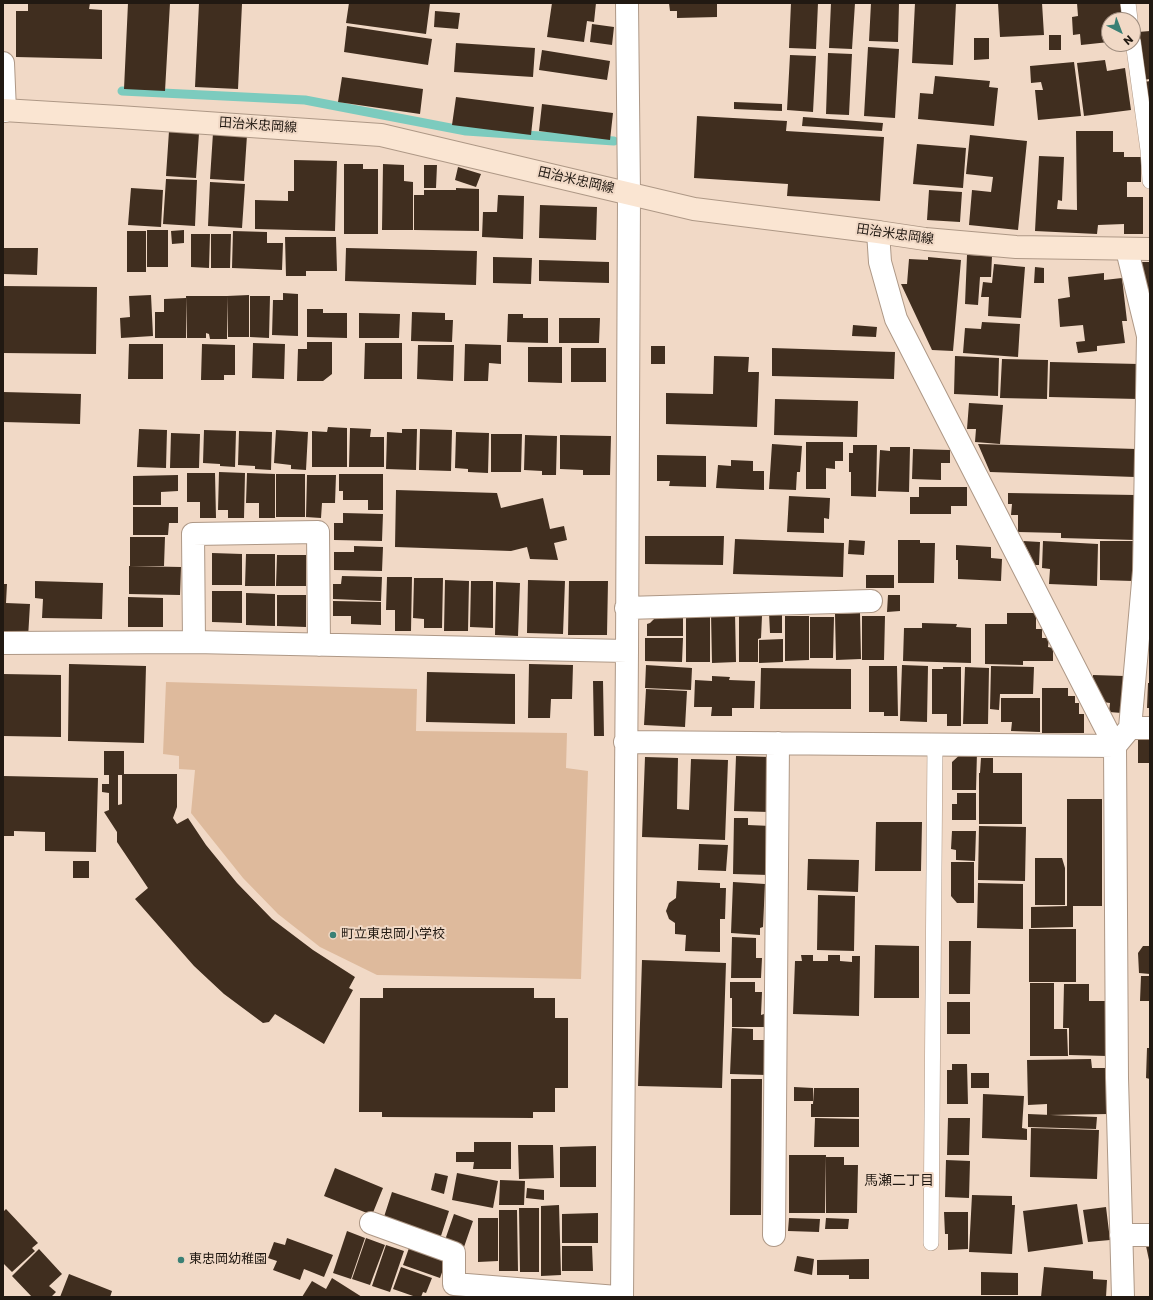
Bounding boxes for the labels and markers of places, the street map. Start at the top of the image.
place label: 町立東忠岡小学校 [341,927,445,943]
marker: 町立東忠岡小学校 [328,930,338,940]
place label: 東忠岡幼稚園 [189,1252,267,1268]
marker: 東忠岡幼稚園 [176,1255,186,1265]

